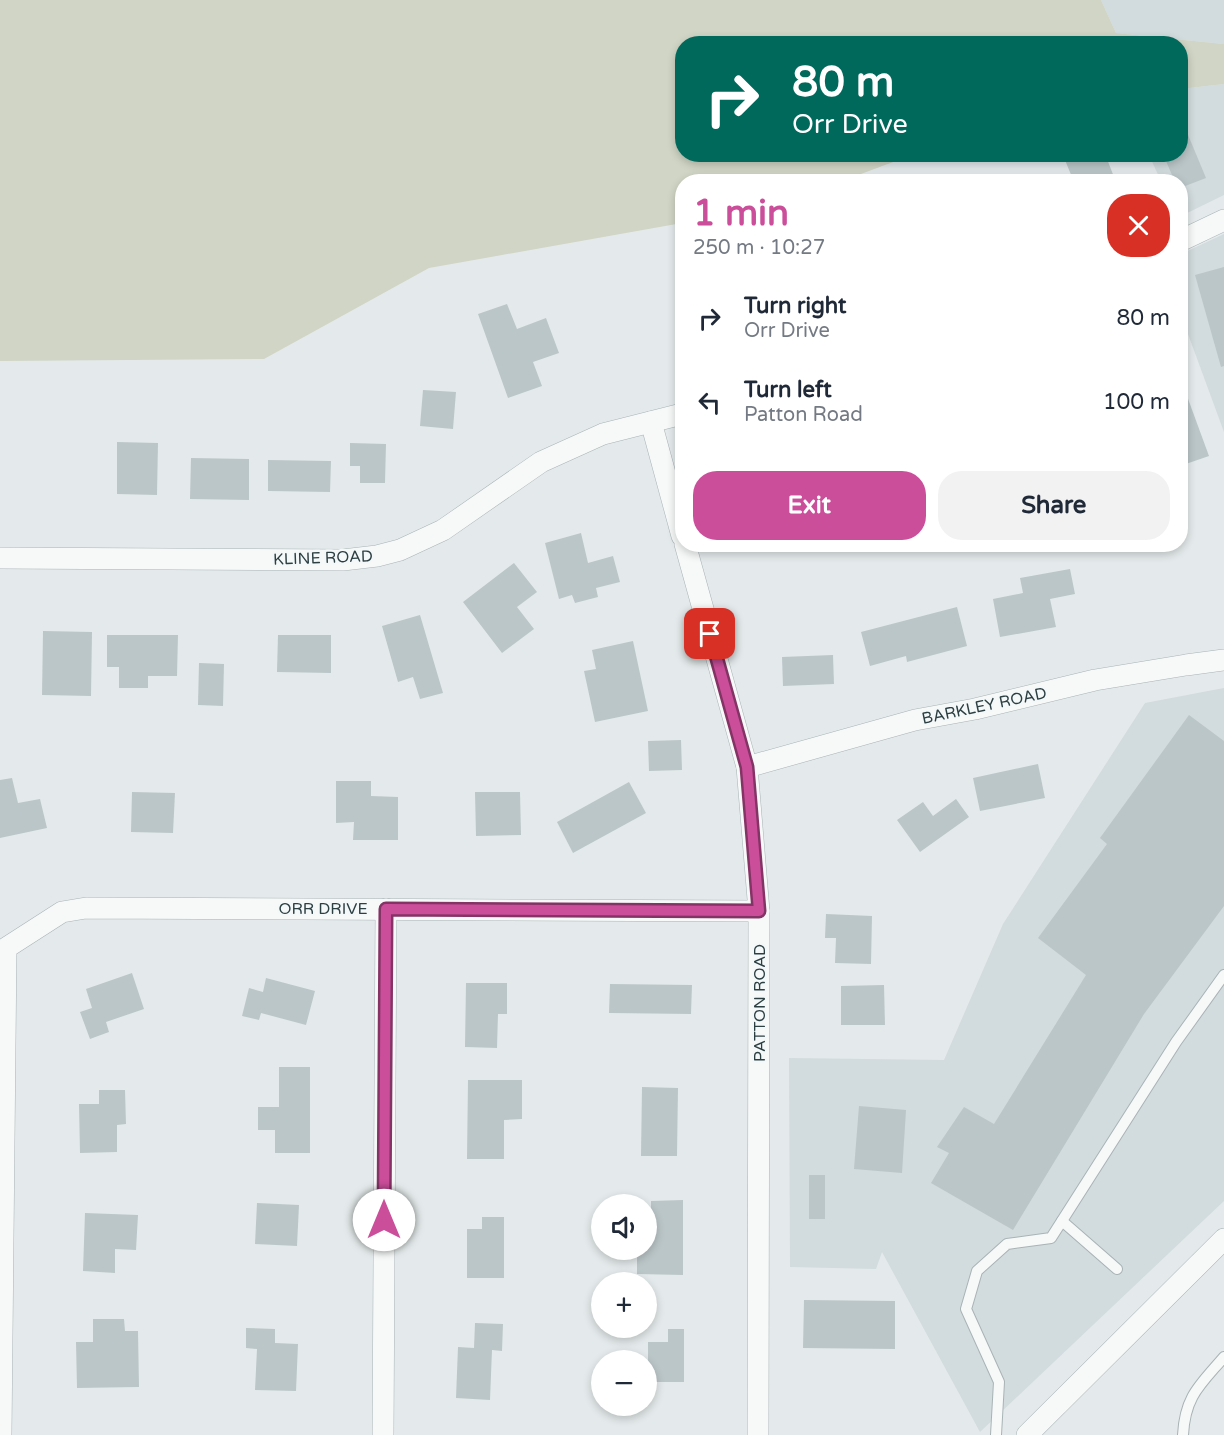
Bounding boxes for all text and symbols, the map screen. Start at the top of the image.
text: 80 m [792,57,894,108]
icon: right [693,60,771,138]
text: Orr Drive [792,108,908,141]
text: 1 min [693,192,789,235]
button: close [1107,194,1170,257]
text: 250 m · 10:27 [693,236,825,260]
text: Turn right [744,293,846,319]
icon: right [693,302,726,335]
text: 80 m [1116,305,1170,331]
text: Orr Drive [744,319,830,343]
text: Turn left [744,377,832,403]
icon: left [693,386,726,419]
text: 100 m [1103,389,1170,415]
text: Patton Road [744,403,863,427]
button: Exit [693,471,926,540]
button: Share [938,471,1170,540]
street label: KLINE ROAD [273,546,373,570]
pin [684,608,735,659]
icon: arrive [693,617,726,650]
street label: BARKLEY ROAD [920,683,1048,729]
street label: ORR DRIVE [278,899,368,919]
street label: PATTON ROAD [750,944,770,1062]
position arrow [352,1188,416,1252]
map controls [591,1194,657,1416]
button: sound [591,1194,657,1260]
button: + [591,1272,657,1338]
button: − [591,1350,657,1416]

